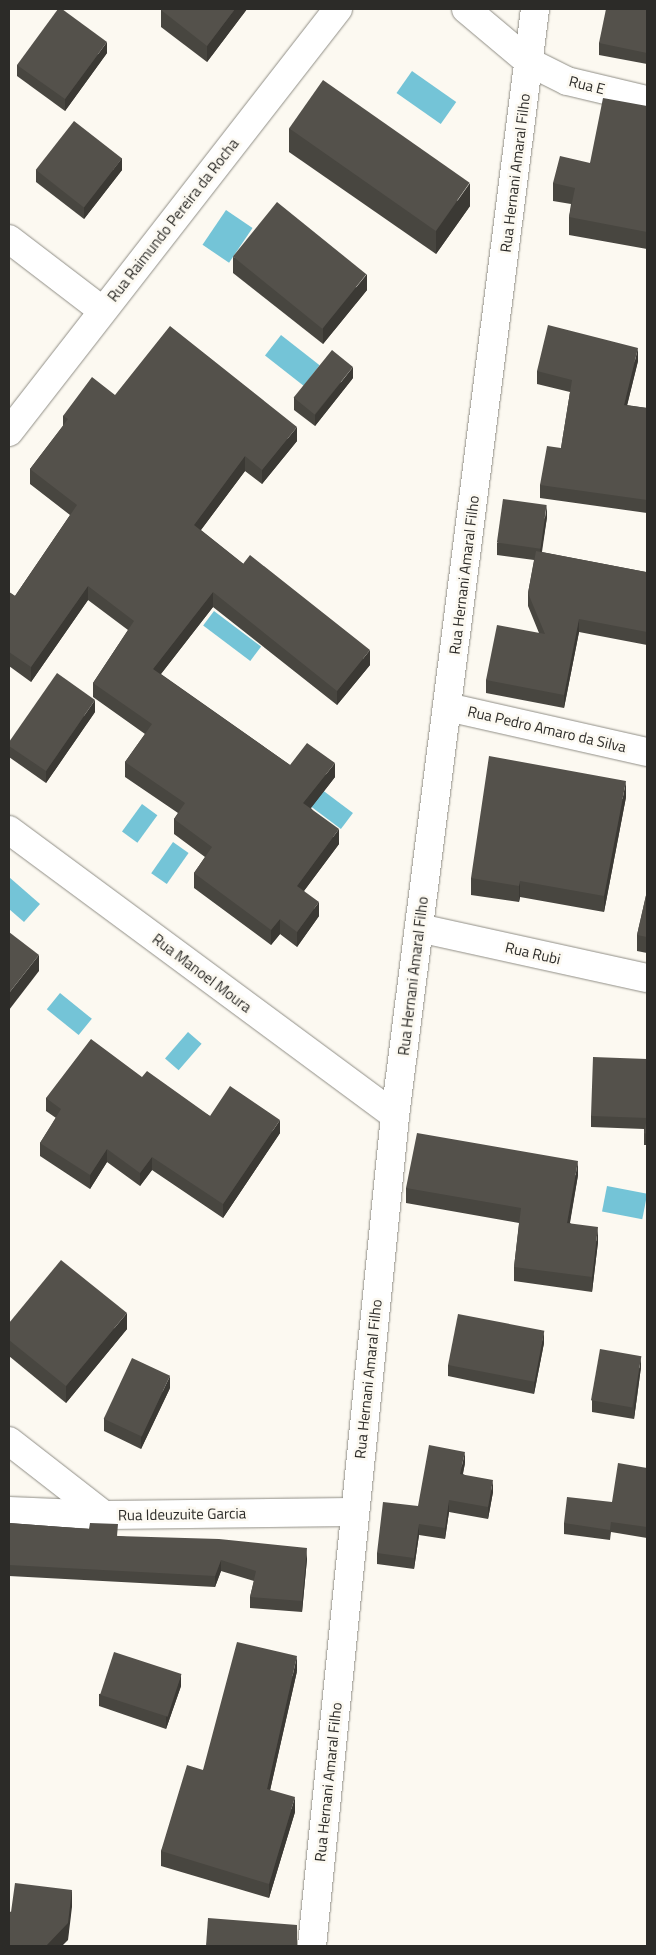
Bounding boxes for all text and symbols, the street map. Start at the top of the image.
street label: Rua E [567,72,607,98]
street label: Rua Hernani Amaral Filho [496,92,534,254]
street label: Rua Raimundo Pereira da Rocha [104,135,242,305]
street label: Rua Hernani Amaral Filho [445,494,483,656]
street label: Rua Pedro Amaro da Silva [466,702,628,756]
street label: Rua Hernani Amaral Filho [394,895,432,1057]
street label: Rua Manoel Moura [149,930,255,1016]
street label: Rua Rubi [504,938,562,968]
street label: Rua Hernani Amaral Filho [351,1298,385,1460]
street label: Rua Ideuzuite Garcia [118,1504,246,1524]
street label: Rua Hernani Amaral Filho [311,1701,345,1863]

